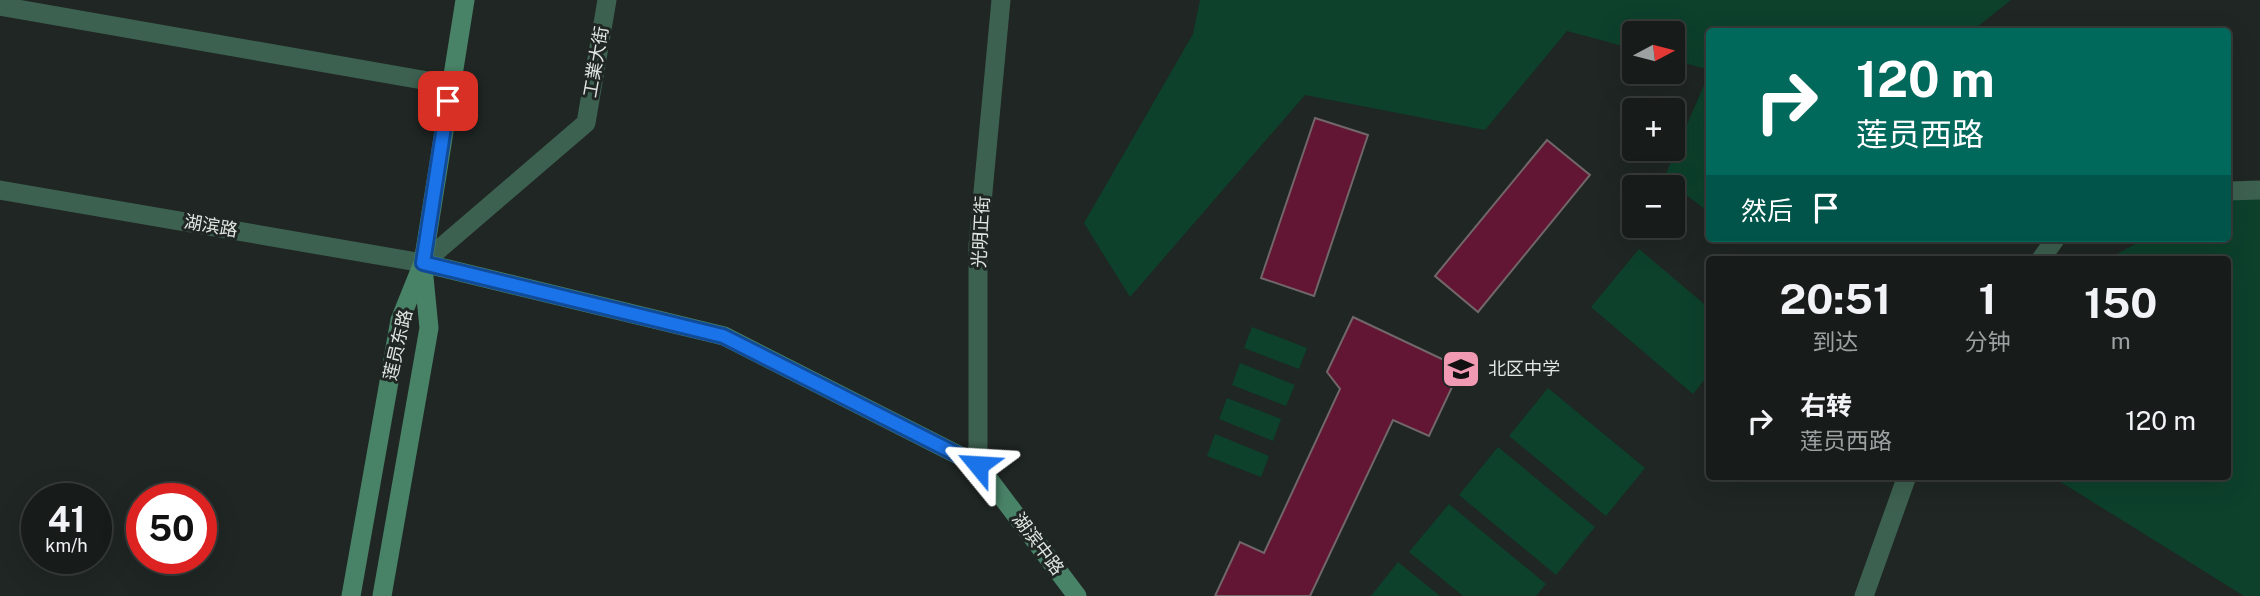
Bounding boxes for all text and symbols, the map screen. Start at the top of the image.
north arrow [1622,21,1685,84]
map controls [1622,21,1685,238]
street label: 工業大街 [579,25,612,99]
text: 120 m [1856,50,1995,108]
icon: right [1741,56,1832,147]
pin [418,71,478,131]
icon: arrive [429,82,467,120]
button: + [1622,98,1685,161]
text: 莲员西路 [1856,116,1984,153]
button: − [1622,175,1685,238]
icon: arrive [1807,189,1845,227]
street label: 光明正街 [968,195,993,268]
text: 然后 [1741,195,1793,226]
street label: 湖滨路 [183,210,239,241]
text: 20:51 [1780,274,1891,323]
text: 1 [1978,274,1996,323]
text: 150 [2084,278,2157,327]
street label: 莲员东路 [379,307,416,382]
text: m [2111,327,2131,354]
text: 到达 [1812,328,1858,355]
text: 分钟 [1964,328,2010,355]
school or university icon: 北区中学 [1440,348,1482,390]
place label: 北区中学 [1488,358,1560,379]
text: 右转 [1800,390,1852,421]
icon: right [1741,402,1779,440]
text: 120 m [2125,405,2196,436]
text: 莲员西路 [1800,427,1892,454]
position arrow [941,428,1015,502]
speed limit sign: 50 [126,483,217,574]
text: 41 [48,499,85,540]
street label: 湖滨中路 [1008,509,1068,579]
text: km/h [45,535,88,556]

